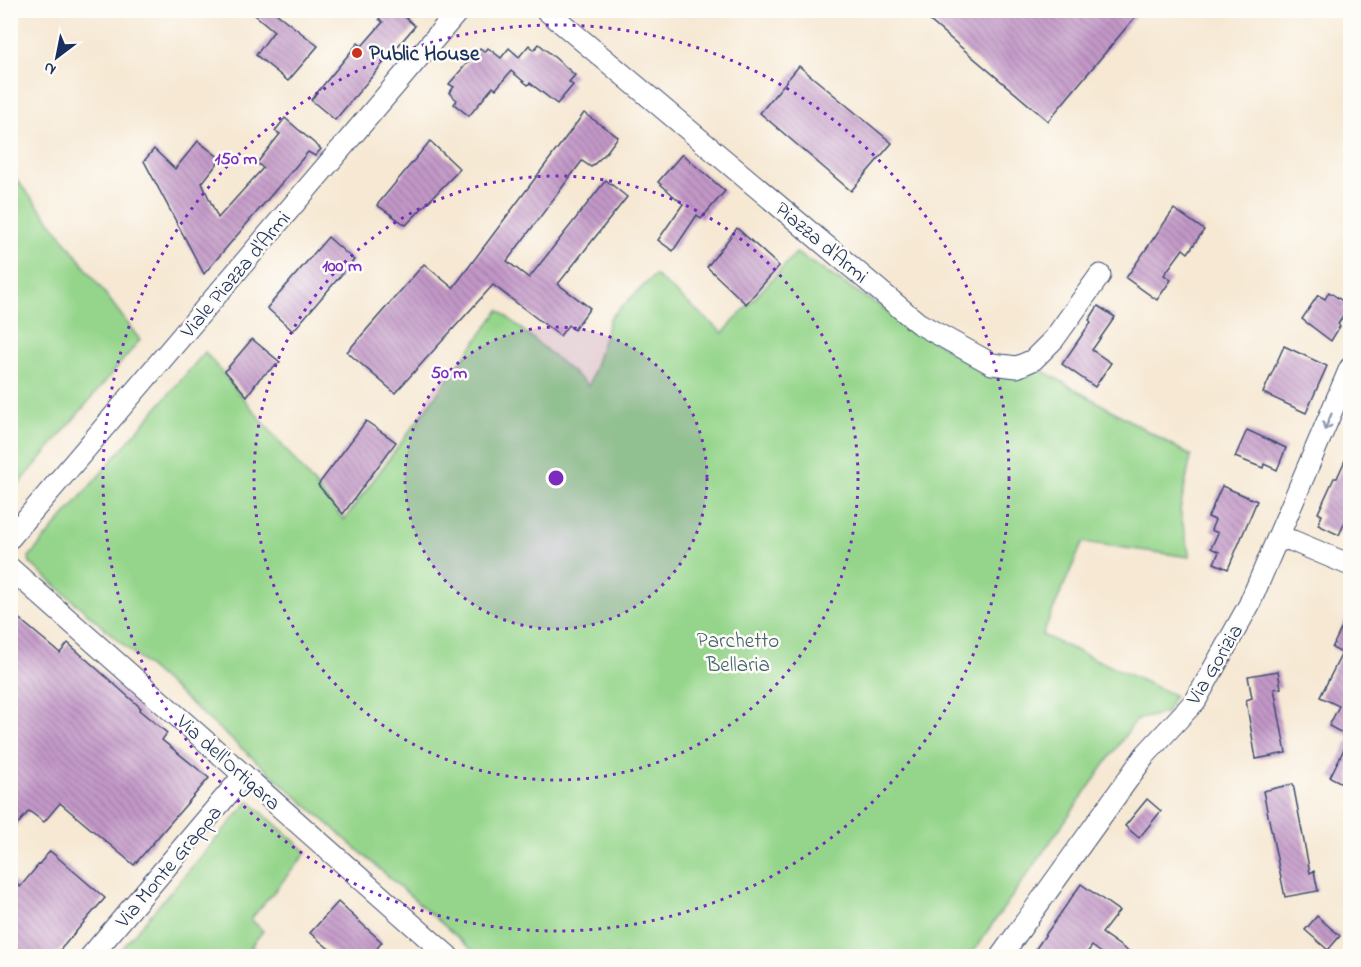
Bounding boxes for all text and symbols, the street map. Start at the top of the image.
north arrow [27,27,87,87]
place label: Public House [369,40,480,70]
marker: Public House [350,46,364,60]
text: N [39,55,61,81]
text: 150 m [215,147,257,173]
street label: Piazza d'Armi [768,195,874,292]
street label: Viale Piazza d'Armi [174,205,299,346]
text: 100 m [322,254,362,280]
text: 50 m [431,361,467,387]
one-way arrow [1322,413,1333,431]
centre of rings [546,468,566,488]
street label: Via Gorizia [1179,619,1252,712]
park label: Parchetto Bellaria [697,627,779,681]
street label: Via dell'Ortigara [167,708,287,820]
street label: Via Monte Grappa [108,799,230,936]

